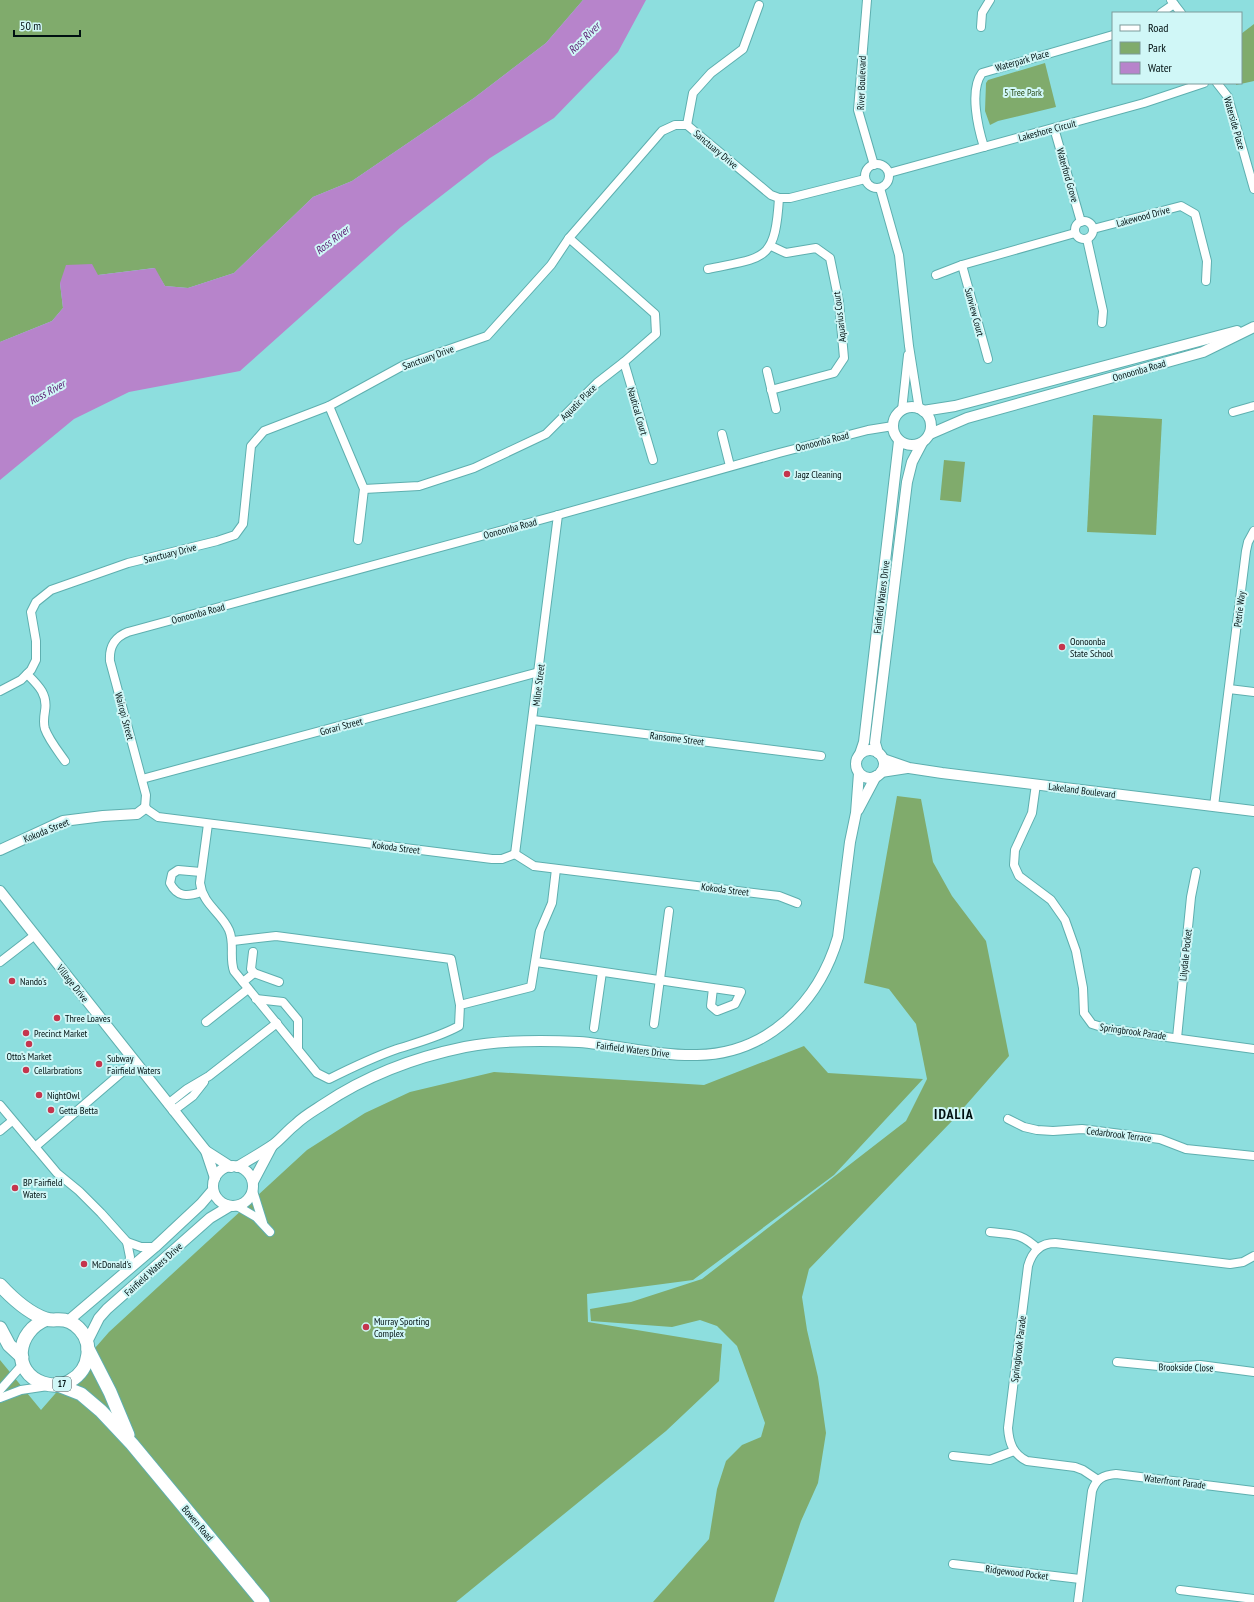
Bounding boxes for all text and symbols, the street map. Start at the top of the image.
scale bar [14,12,80,38]
legend [1112,12,1242,84]
text: 50 m [20,18,41,33]
water label: Ross River [565,18,604,57]
text: Road [1148,20,1168,35]
text: Park [1148,40,1166,55]
street label: Waterpark Place [994,47,1050,74]
street label: River Boulevard [854,56,869,110]
text: Water [1148,60,1173,75]
park label: 5 Tree Park [1004,86,1042,99]
street label: Waterside Place [1221,95,1248,151]
street label: Lakeshore Circuit [1017,116,1078,144]
street label: Sanctuary Drive [691,127,740,172]
street label: Waterford Grove [1054,147,1081,204]
street label: Lakewood Drive [1115,203,1171,230]
water label: Ross River [312,222,353,257]
street label: Sunview Court [962,286,987,338]
street label: Aquarius Court [830,291,849,343]
street label: Sanctuary Drive [401,342,456,373]
street label: Oonoonba Road [1111,357,1167,384]
water label: Ross River [27,376,69,407]
street label: Aquatic Place [557,381,599,423]
street label: Nautical Court [624,386,651,437]
street label: Oonoonba Road [794,429,850,454]
place label: Jagz Cleaning [794,468,842,481]
marker: Jagz Cleaning [782,469,792,479]
street label: Oonoonba Road [482,515,538,542]
street label: Sanctuary Drive [142,541,198,566]
street label: Fairfield Waters Drive [871,560,892,634]
street label: Petrie Way [1231,590,1248,628]
street label: Oonoonba Road [170,600,226,627]
place label: Oonoonba State School [1070,635,1114,660]
marker: Oonoonba State School [1057,642,1067,652]
street label: Milne Street [529,663,548,707]
street label: Wairopi Street [112,691,137,742]
street label: Gorari Street [318,714,364,738]
street label: Ransome Street [649,729,705,748]
street label: Lakeland Boulevard [1048,780,1116,801]
street label: Kokoda Street [21,815,71,846]
street label: Kokoda Street [371,838,421,857]
street label: Kokoda Street [700,880,750,899]
street label: Lilydale Pocket [1176,928,1195,982]
street label: Village Drive [53,961,91,1005]
place label: Nando's [20,975,47,988]
marker: Nando's [7,976,17,986]
place label: Three Loaves [65,1012,111,1025]
marker: Three Loaves [52,1013,62,1023]
street label: Springbrook Parade [1099,1020,1167,1043]
place label: Precinct Market [34,1027,88,1040]
marker: Precinct Market [21,1028,31,1038]
marker: Otto’s Market [24,1039,34,1049]
street label: Fairfield Waters Drive [596,1039,670,1060]
place label: Otto’s Market [6,1050,52,1063]
place label: Subway Fairfield Waters [107,1052,161,1077]
marker: Subway Fairfield Waters [94,1059,104,1069]
place label: Cellarbrations [34,1064,83,1077]
marker: Cellarbrations [21,1065,31,1075]
place label: NightOwl [47,1089,80,1102]
marker: NightOwl [34,1090,44,1100]
place label: Getta Betta [59,1104,98,1117]
marker: Getta Betta [46,1105,56,1115]
district label: IDALIA [934,1105,974,1123]
street label: Cedarbrook Terrace [1086,1124,1152,1145]
place label: BP Fairfield Waters [23,1176,62,1201]
marker: BP Fairfield Waters [10,1183,20,1193]
street label: Fairfield Waters Drive [122,1240,185,1299]
place label: McDonald's [92,1258,132,1271]
marker: McDonald's [79,1259,89,1269]
place label: Murray Sporting Complex [374,1315,429,1340]
street label: Springbrook Parade [1008,1315,1029,1383]
marker: Murray Sporting Complex [361,1322,371,1332]
street label: Brookside Close [1158,1361,1214,1374]
road number: 17 [53,1377,71,1391]
street label: Waterfront Parade [1143,1471,1207,1492]
street label: Bowen Road [179,1503,216,1544]
street label: Ridgewood Pocket [985,1562,1049,1583]

